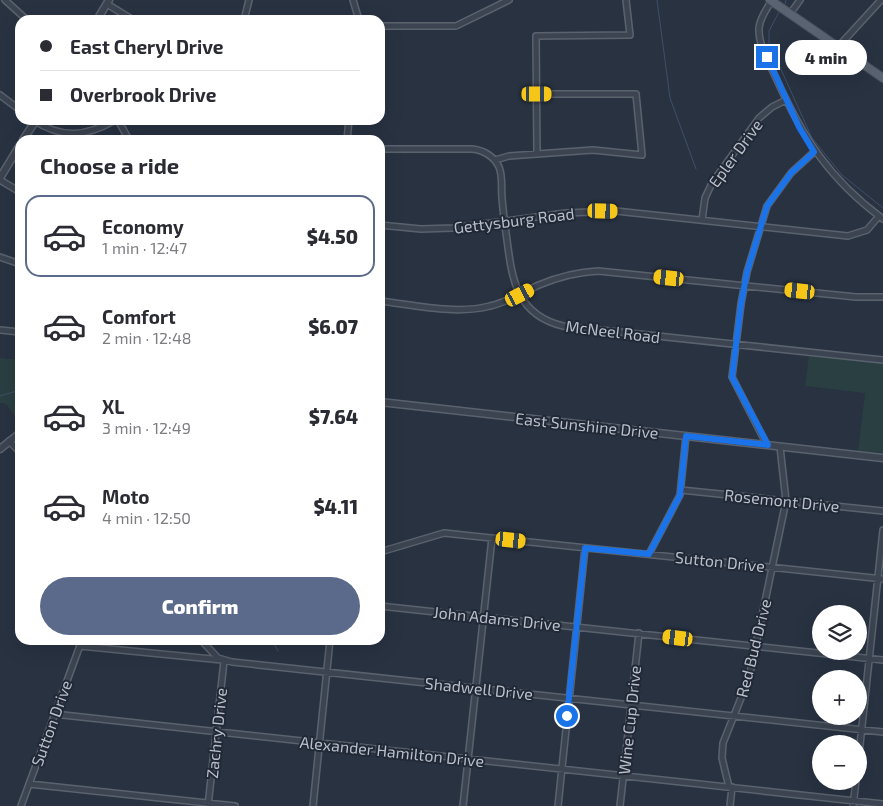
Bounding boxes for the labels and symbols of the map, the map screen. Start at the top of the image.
callout: 4 min [784,40,867,74]
route end [756,46,778,68]
car [522,87,552,102]
street label: Epler Drive [704,115,766,191]
street label: Gettysburg Road [453,203,575,237]
car [587,203,618,219]
car [653,269,684,287]
car [503,282,536,308]
car [784,282,815,300]
street label: McNeel Road [565,316,661,346]
street label: East Sunshine Drive [515,408,659,442]
street label: Rosemont Drive [723,485,841,515]
car [495,531,526,549]
street label: Sutton Drive [674,547,766,575]
street label: Red Bud Drive [732,597,774,699]
street label: John Adams Drive [432,602,562,634]
car [662,629,693,647]
street label: Wine Cup Drive [614,664,644,776]
street label: Shadwell Drive [424,673,534,703]
street label: Sutton Drive [27,677,75,769]
street label: Zachry Drive [202,687,230,779]
route start [556,705,578,727]
street label: Alexander Hamilton Drive [299,732,485,770]

